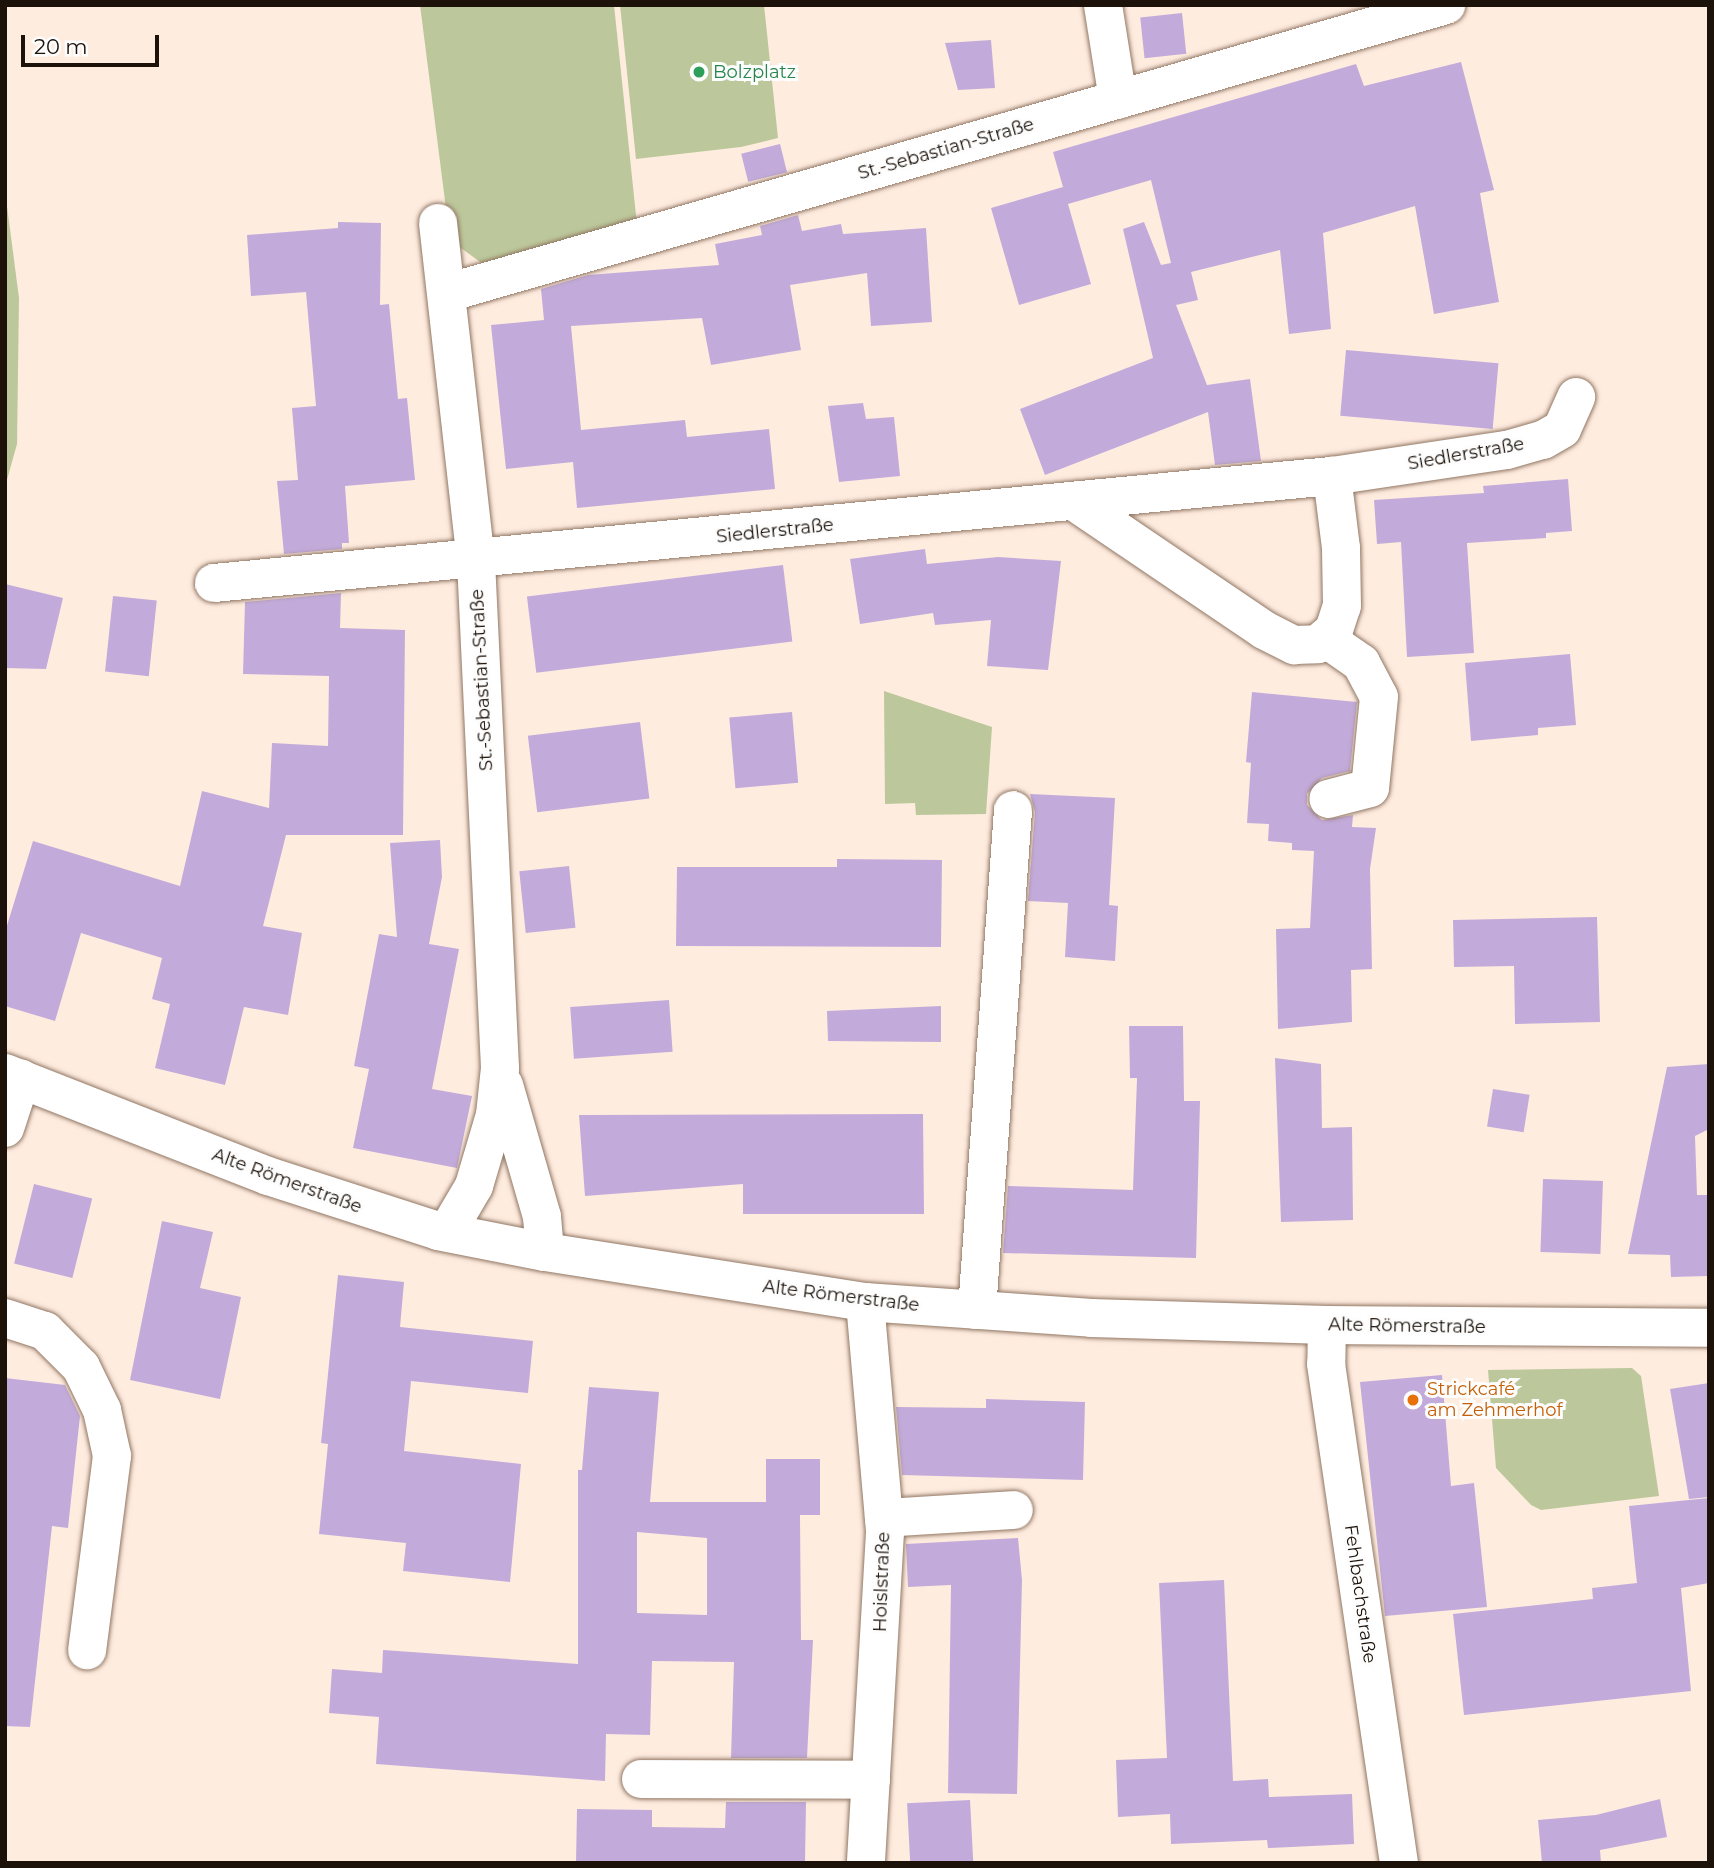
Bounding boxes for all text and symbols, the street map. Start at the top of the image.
scale bar [24,21,163,65]
text: 20 m [34,34,88,59]
place label: Bolzplatz [713,61,796,83]
marker: Bolzplatz [691,64,707,80]
street label: St.-Sebastian-Straße [855,114,1037,184]
street label: Siedlerstraße [1406,433,1526,475]
street label: Siedlerstraße [715,514,835,548]
street label: St.-Sebastian-Straße [466,588,498,772]
street label: Alte Römerstraße [209,1144,365,1218]
street label: Alte Römerstraße [761,1276,921,1316]
street label: Alte Römerstraße [1328,1314,1486,1338]
place label: Strickcafé am Zehmerhof [1427,1379,1563,1422]
marker: Strickcafé am Zehmerhof [1405,1392,1421,1408]
street label: Fehlbachstraße [1340,1523,1380,1665]
street label: Hoislstraße [869,1531,895,1633]

